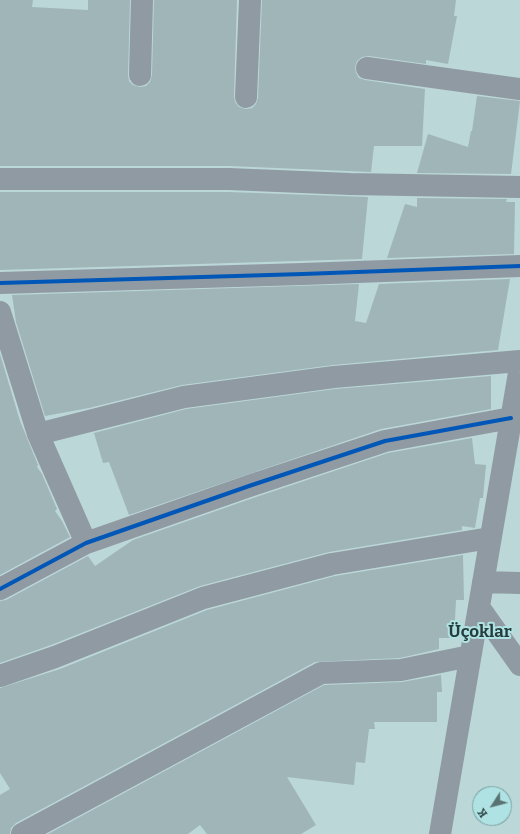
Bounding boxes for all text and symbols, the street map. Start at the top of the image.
district label: Üçoklar [448,622,512,642]
north arrow [472,786,512,826]
text: K [475,806,490,820]

